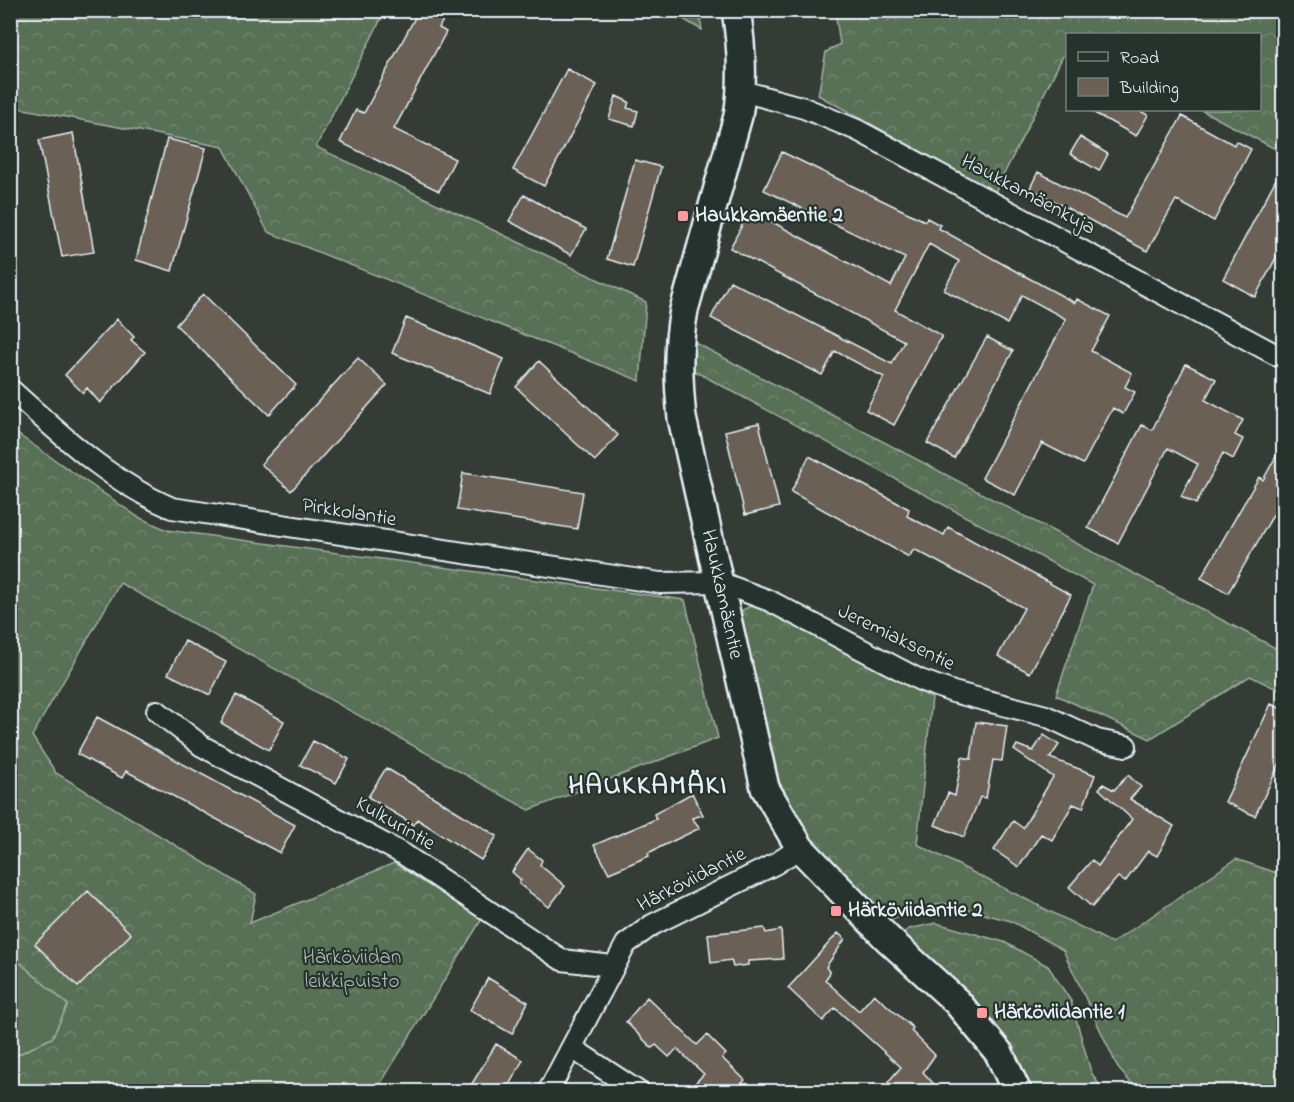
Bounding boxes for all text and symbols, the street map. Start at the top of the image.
legend [1066,33,1261,111]
text: Road [1120,46,1159,72]
text: Building [1119,76,1179,103]
street label: Haukkamäenkuja [955,147,1101,243]
place label: Haukkamäentie 2 [695,201,843,231]
marker: Haukkamäentie 2 [676,209,690,223]
street label: Pirkkolantie [300,491,399,535]
street label: Haukkamäentie [692,527,751,663]
street label: Jeremiaksentie [832,597,960,680]
district label: HAUKKAMÄKI [568,767,728,806]
street label: Kulkurintie [350,789,441,859]
street label: Härköviidantie [632,839,752,920]
place label: Härköviidantie 2 [848,896,983,926]
marker: Härköviidantie 2 [829,904,843,918]
park label: Härköviidan leikkipuisto [303,943,401,997]
place label: Härköviidantie 1 [994,998,1125,1028]
marker: Härköviidantie 1 [975,1006,989,1020]

